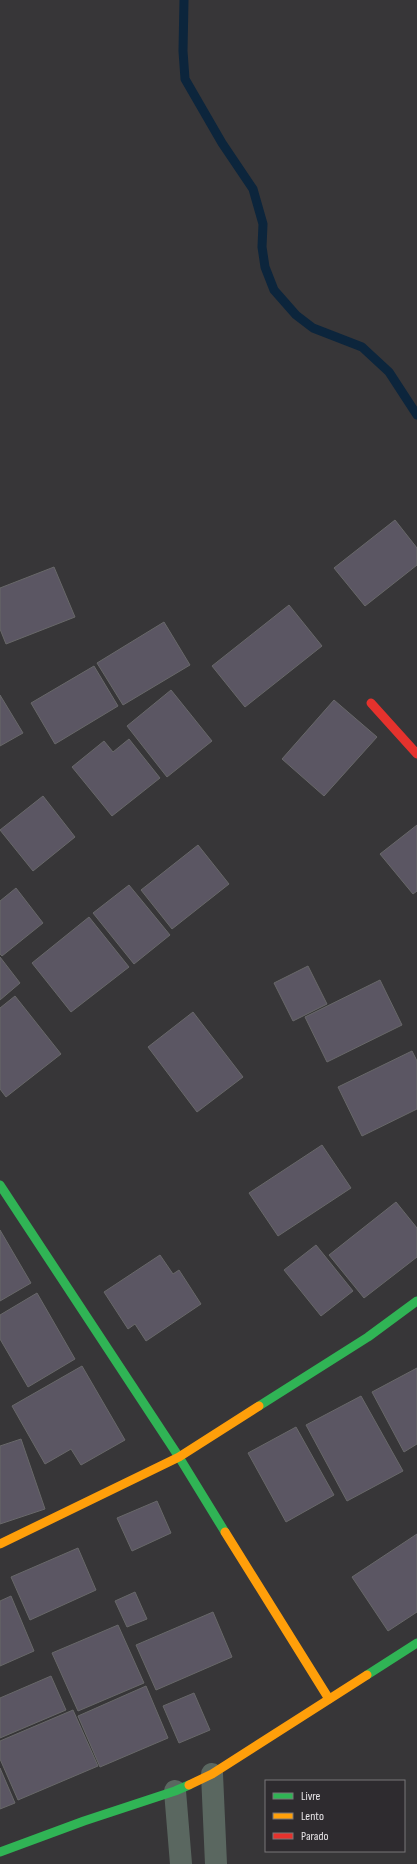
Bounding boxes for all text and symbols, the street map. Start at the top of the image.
legend [265,1780,405,1852]
text: Livre [301,1789,321,1804]
text: Lento [301,1809,324,1824]
text: Parado [301,1829,328,1844]

